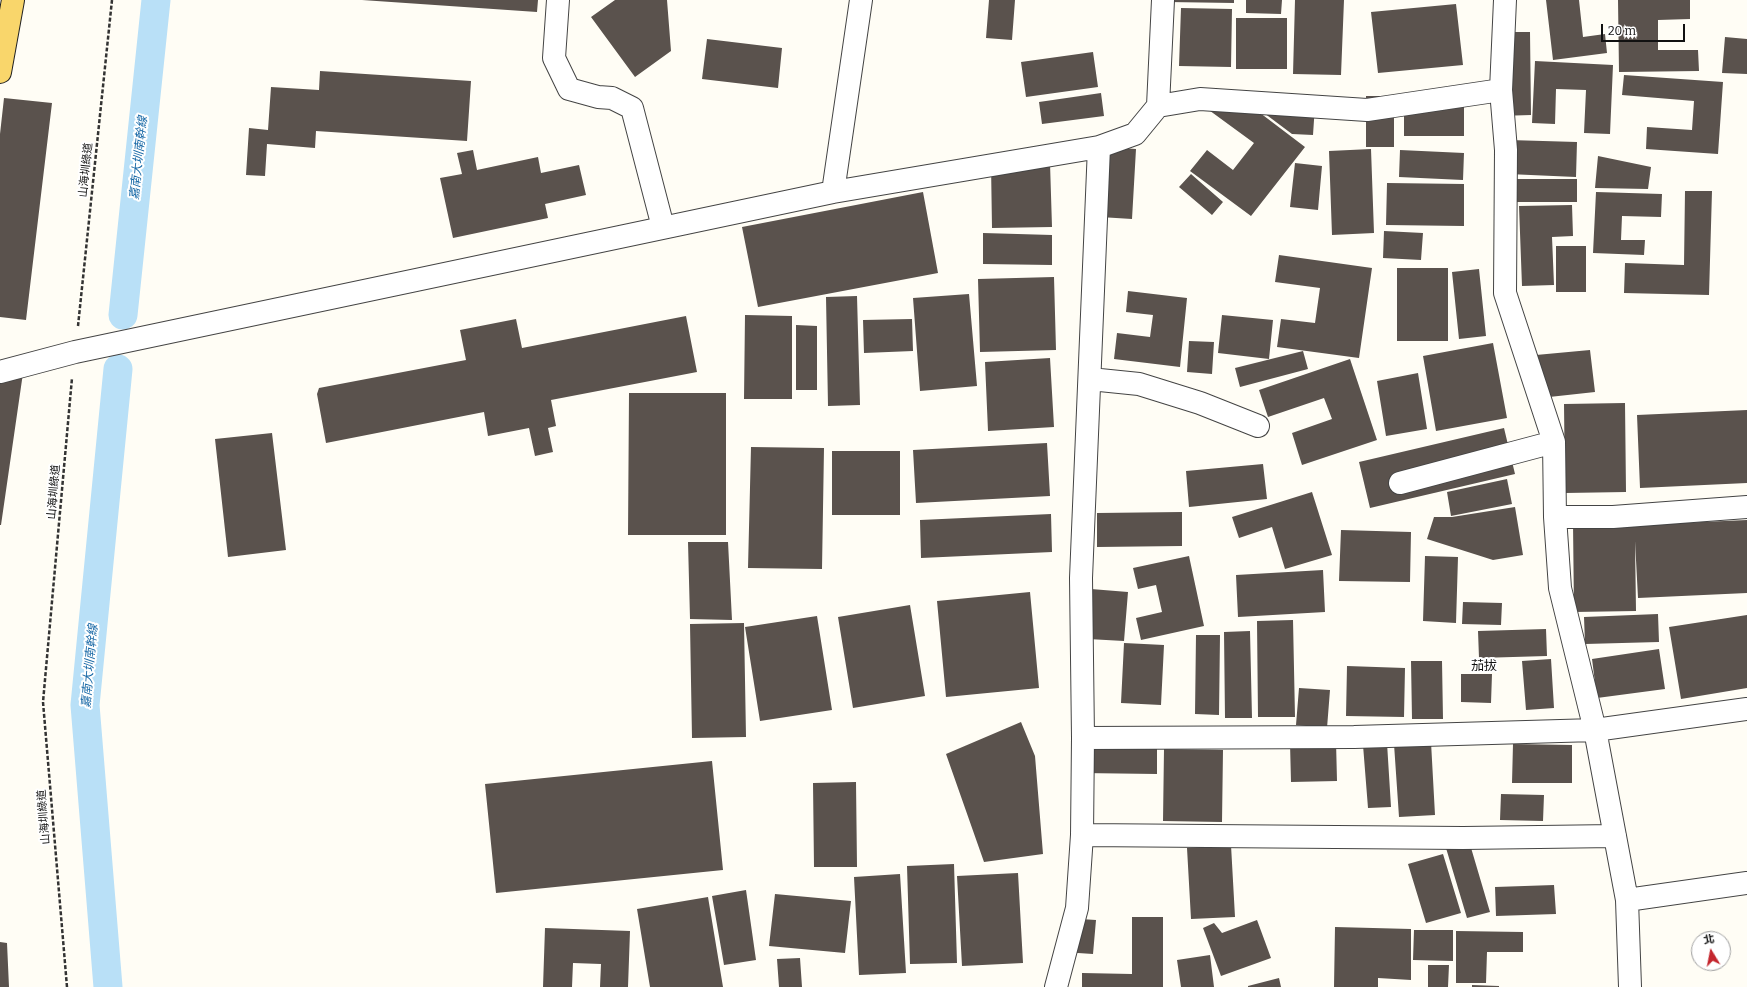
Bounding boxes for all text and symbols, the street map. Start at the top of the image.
scale bar [1603,16,1687,42]
text: 20 m [1608,24,1636,38]
water label: 嘉南大圳南幹線 [127,115,151,201]
street label: 山海圳綠道 [77,142,95,198]
street label: 山海圳綠道 [45,464,63,520]
water label: 嘉南大圳南幹線 [79,624,101,708]
district label: 茄拔 [1471,658,1497,674]
street label: 山海圳綠道 [35,789,53,845]
north arrow [1691,931,1731,971]
text: 北 [1702,932,1716,947]

